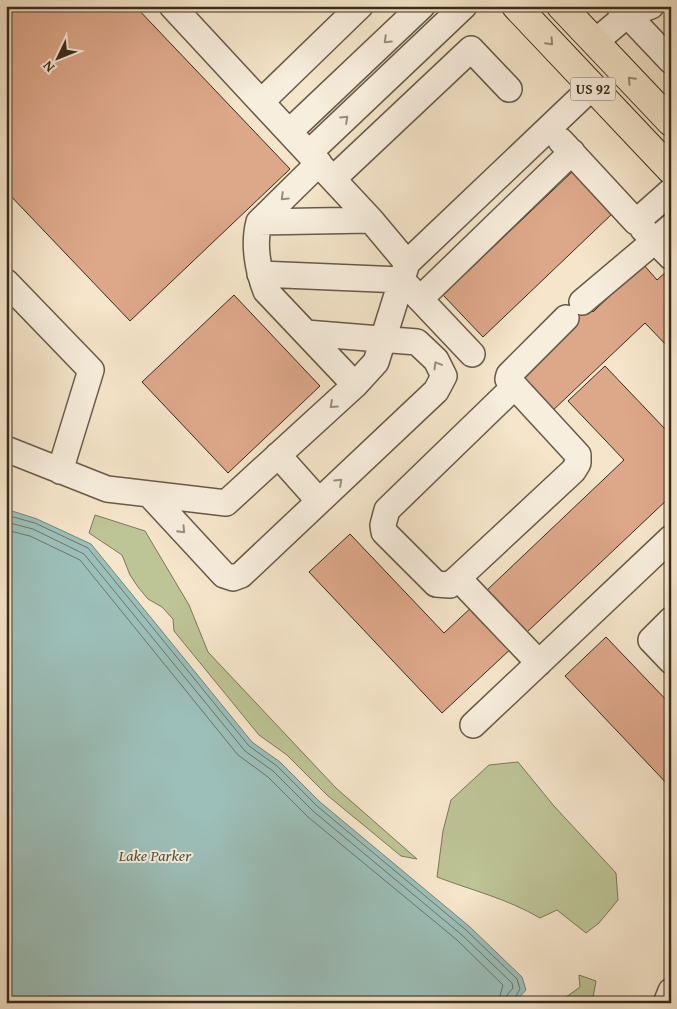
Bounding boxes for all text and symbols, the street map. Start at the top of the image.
north arrow [32,32,82,82]
one-way arrow [383,34,392,43]
one-way arrow [544,36,553,45]
text: N [38,56,59,77]
one-way arrow [628,76,637,85]
road number: US 92 [570,78,616,100]
one-way arrow [339,116,348,125]
one-way arrow [281,191,290,200]
one-way arrow [434,361,444,370]
one-way arrow [329,399,338,408]
one-way arrow [333,479,342,488]
one-way arrow [176,524,185,533]
water label: Lake Parker [118,843,192,867]

